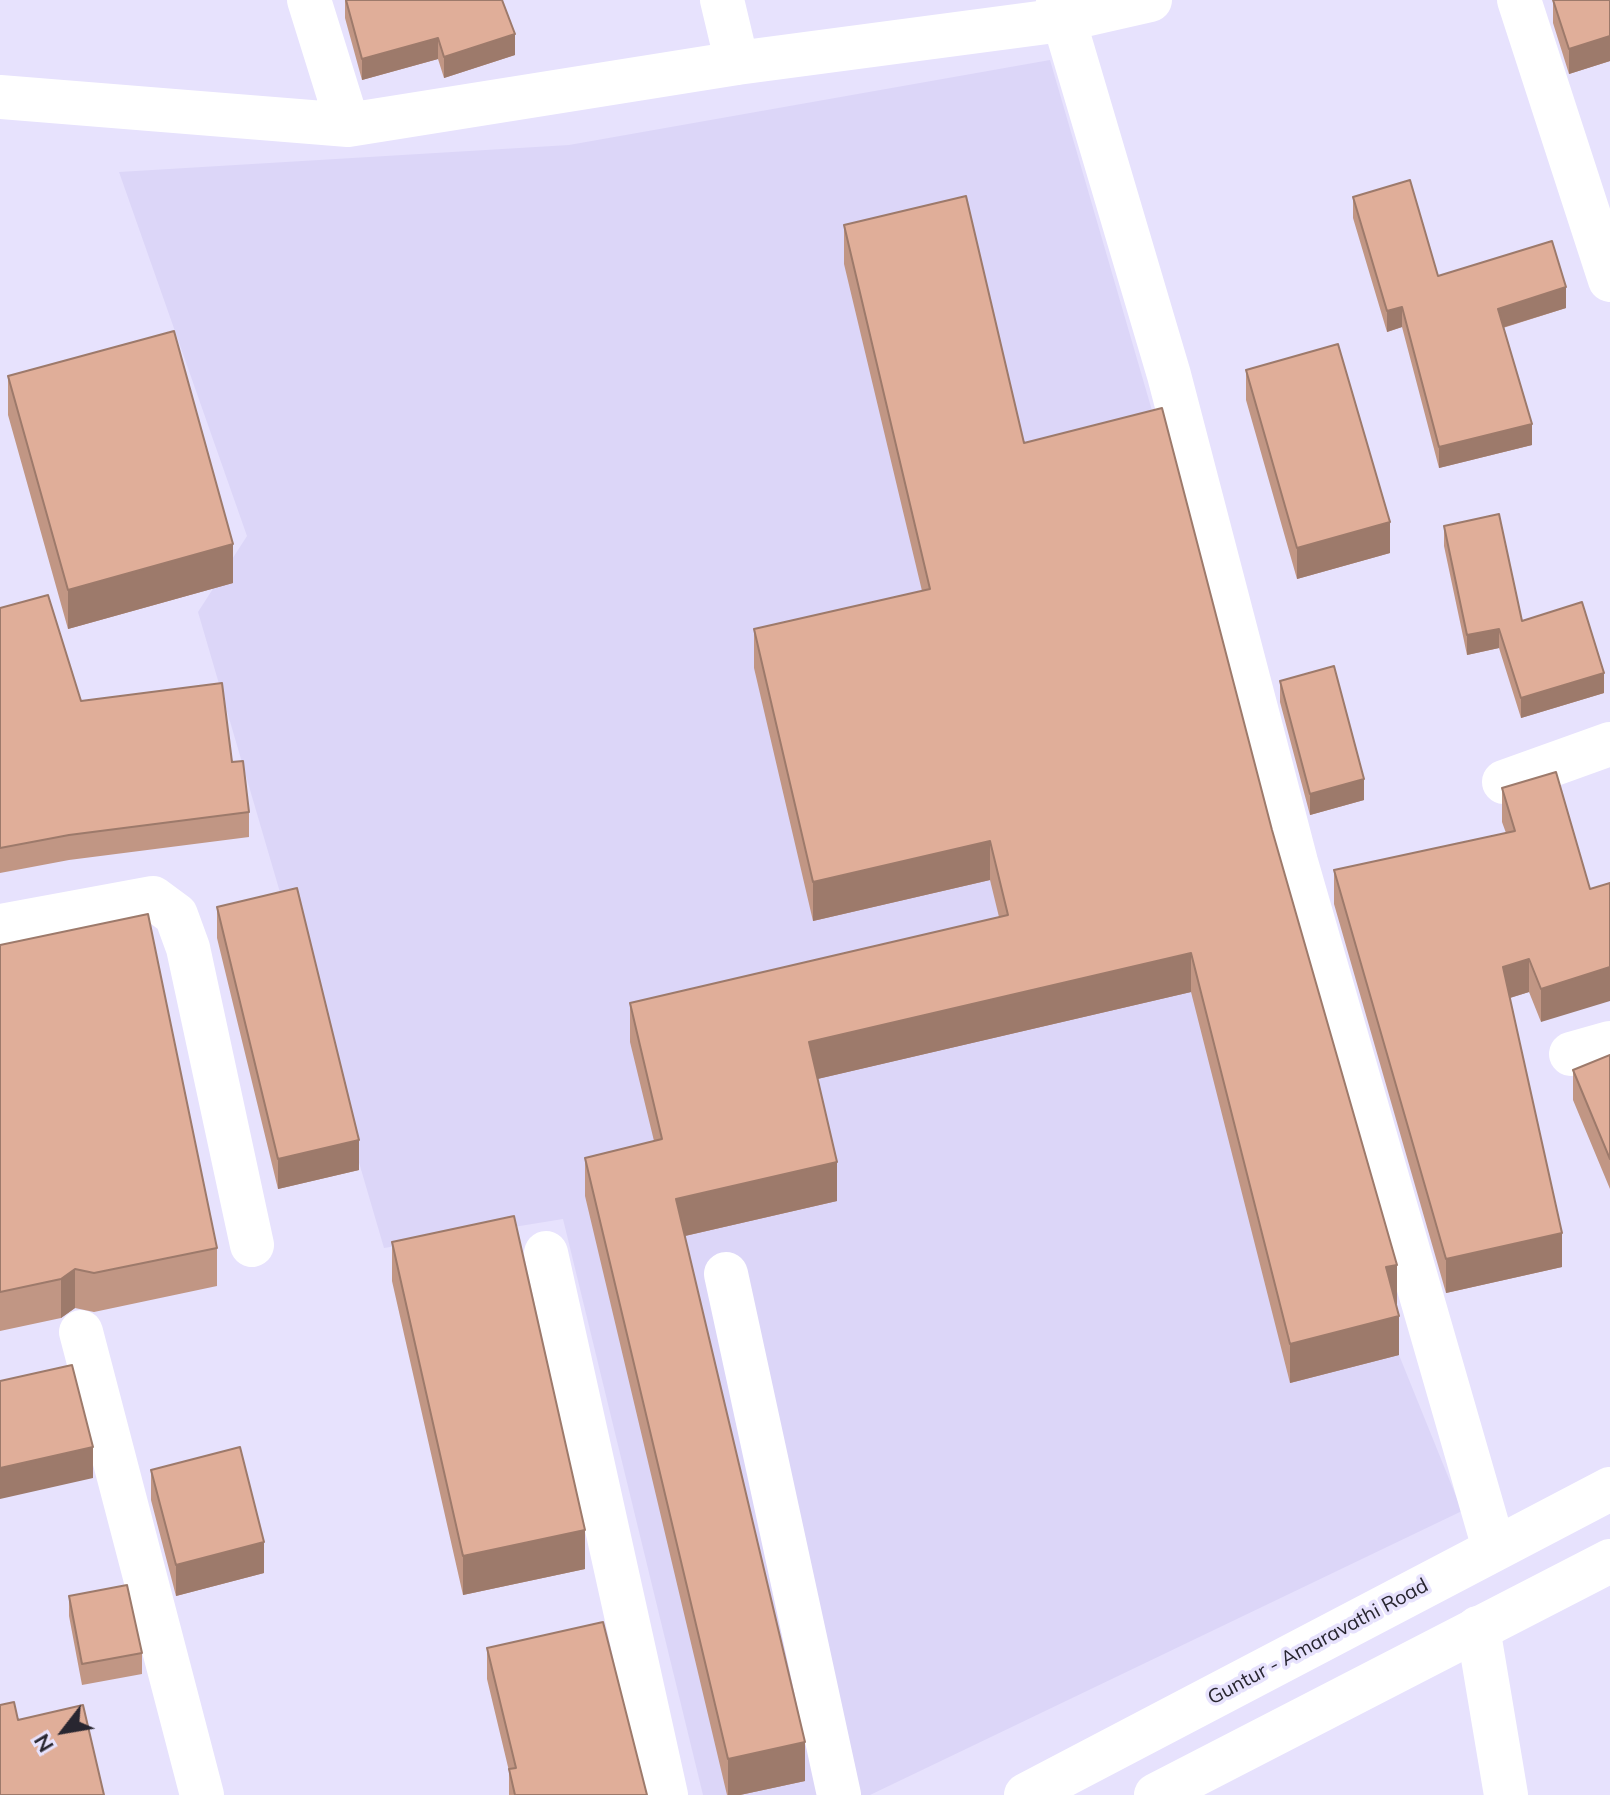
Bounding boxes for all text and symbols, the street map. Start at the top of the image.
street label: Guntur - Amaravathi Road [1204,1574,1432,1710]
north arrow [24,1691,104,1771]
text: N [27,1729,60,1758]

